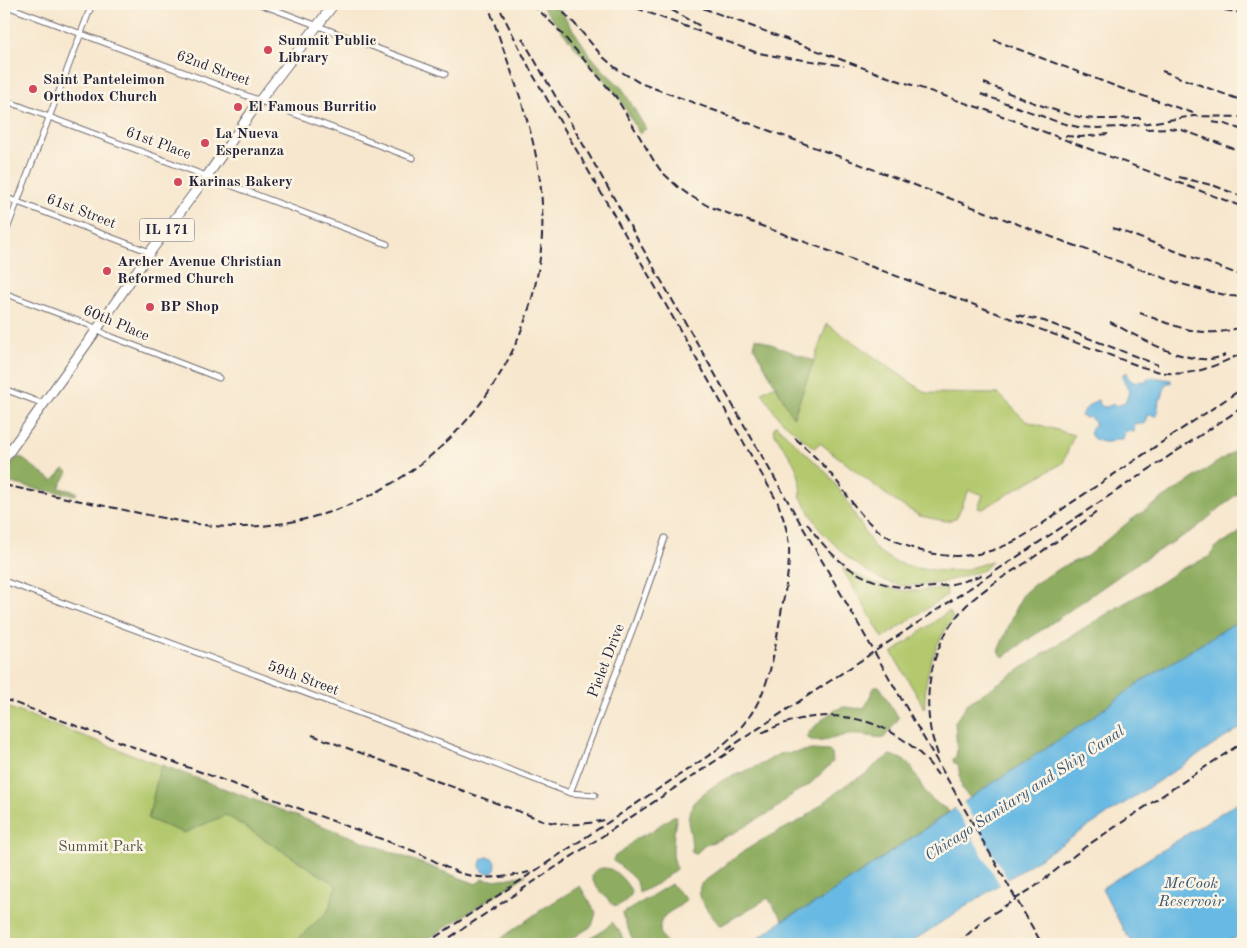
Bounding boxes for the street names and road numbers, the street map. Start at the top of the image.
street label: 62nd Street [174,49,252,89]
street label: 61st Place [123,125,193,163]
street label: 61st Street [44,192,118,232]
road number: IL 171 [140,218,194,242]
street label: 60th Place [81,303,151,345]
street label: Pielet Drive [586,622,628,700]
street label: 59th Street [265,659,341,699]

